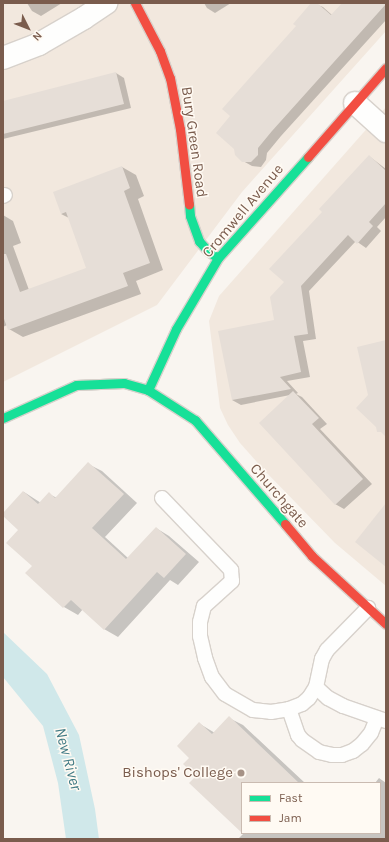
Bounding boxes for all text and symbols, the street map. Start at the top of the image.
north arrow [8,8,48,48]
text: N [30,29,45,44]
street label: Bury Green Road [177,85,211,199]
street label: Cromwell Avenue [199,160,287,262]
street label: Churchgate [246,460,312,532]
water label: New River [50,725,86,793]
place label: Bishops' College [122,764,233,782]
marker: Bishops' College [236,768,246,778]
legend [241,782,381,834]
text: Fast [279,791,302,805]
text: Jam [279,811,302,825]

